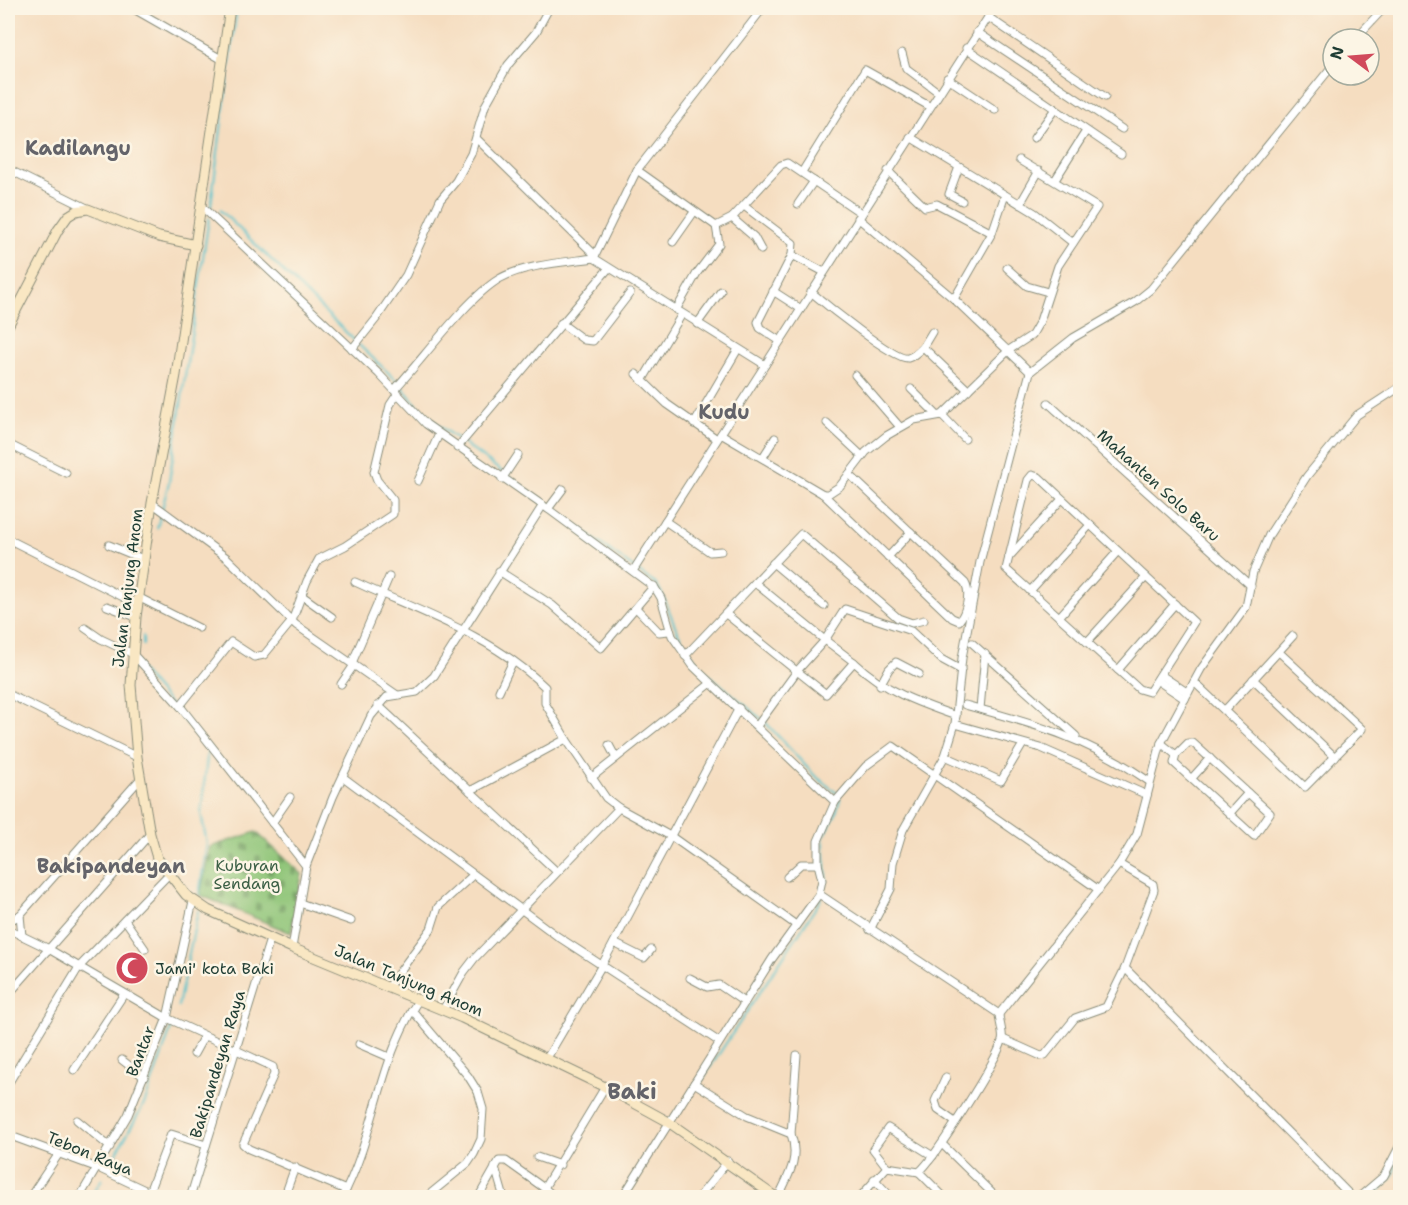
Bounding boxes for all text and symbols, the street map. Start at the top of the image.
north arrow [1321,27,1381,87]
text: N [1325,44,1349,62]
district label: Kadilangu [25,135,131,161]
district label: Kudu [698,399,750,425]
street label: Mahanten Solo Baru [1093,424,1225,546]
street label: Jalan Tanjung Anom [107,507,148,669]
district label: Bakipandeyan [37,853,185,879]
park label: Kuburan Sendang [214,855,281,894]
street label: Jalan Tanjung Anom [331,940,487,1021]
mosque icon: Jami' kota Baki [114,950,150,986]
place label: Jami' kota Baki [155,958,274,979]
street label: Bakipandeyan Raya [185,988,250,1141]
street label: Bantar [121,1023,160,1080]
district label: Baki [607,1077,657,1106]
street label: Tebon Raya [44,1127,136,1180]

